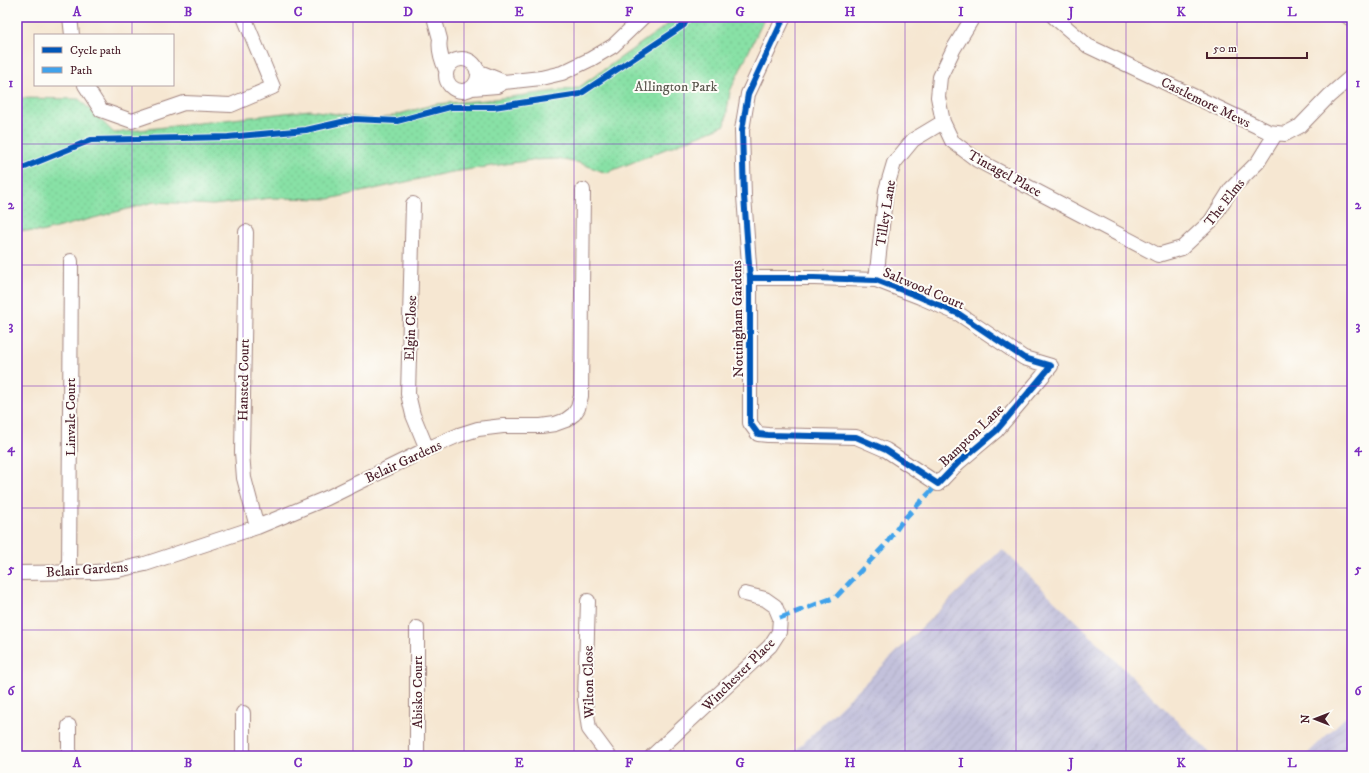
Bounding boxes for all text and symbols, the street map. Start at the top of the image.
text: A [72,4,82,20]
text: B [184,4,192,20]
text: C [294,4,303,20]
text: D [403,4,413,20]
text: E [514,4,524,20]
text: F [625,4,634,20]
text: G [735,4,745,20]
text: H [845,4,856,20]
text: I [958,4,964,20]
text: J [1066,4,1074,21]
text: K [1176,4,1186,20]
text: L [1287,4,1297,20]
legend [34,34,174,86]
scale bar [1207,34,1307,60]
text: 50 m [1213,41,1237,56]
text: Cycle path [70,43,122,58]
text: Path [70,63,93,78]
street label: Castlemore Mews [1158,73,1254,133]
text: 1 [9,75,14,91]
text: 1 [1356,75,1361,91]
park label: Allington Park [635,78,717,96]
street label: Tintagel Place [964,146,1045,202]
street label: The Elms [1200,175,1249,230]
street label: Tilley Lane [872,178,900,248]
text: 2 [8,197,15,213]
text: 2 [1355,197,1362,213]
street label: Nottingham Gardens [728,260,748,378]
street label: Saltwood Court [880,264,968,314]
street label: Elgin Close [401,295,421,361]
text: 3 [9,318,14,334]
text: 3 [1356,318,1361,334]
street label: Hansted Court [234,338,254,421]
street label: Linvale Court [62,377,80,456]
street label: Bampton Lane [936,400,1008,471]
street label: Belair Gardens [362,436,445,487]
text: 4 [6,440,15,457]
text: 4 [1353,440,1362,457]
street label: Belair Gardens [45,558,129,582]
text: 5 [7,561,15,577]
text: 5 [1354,561,1362,577]
street label: Winchester Place [698,634,779,716]
street label: Wilton Close [579,645,599,720]
street label: Abisko Court [409,655,427,728]
text: 6 [8,683,16,699]
text: 6 [1355,683,1363,699]
north arrow [1295,699,1335,739]
text: N [1299,714,1313,724]
text: A [72,755,82,771]
text: B [184,755,192,771]
text: C [294,755,303,771]
text: D [403,755,413,771]
text: E [514,755,524,771]
text: F [625,755,634,771]
text: G [735,755,745,771]
text: H [845,755,856,771]
text: I [958,755,964,771]
text: J [1066,755,1074,772]
text: K [1176,755,1186,771]
text: L [1287,755,1297,771]

